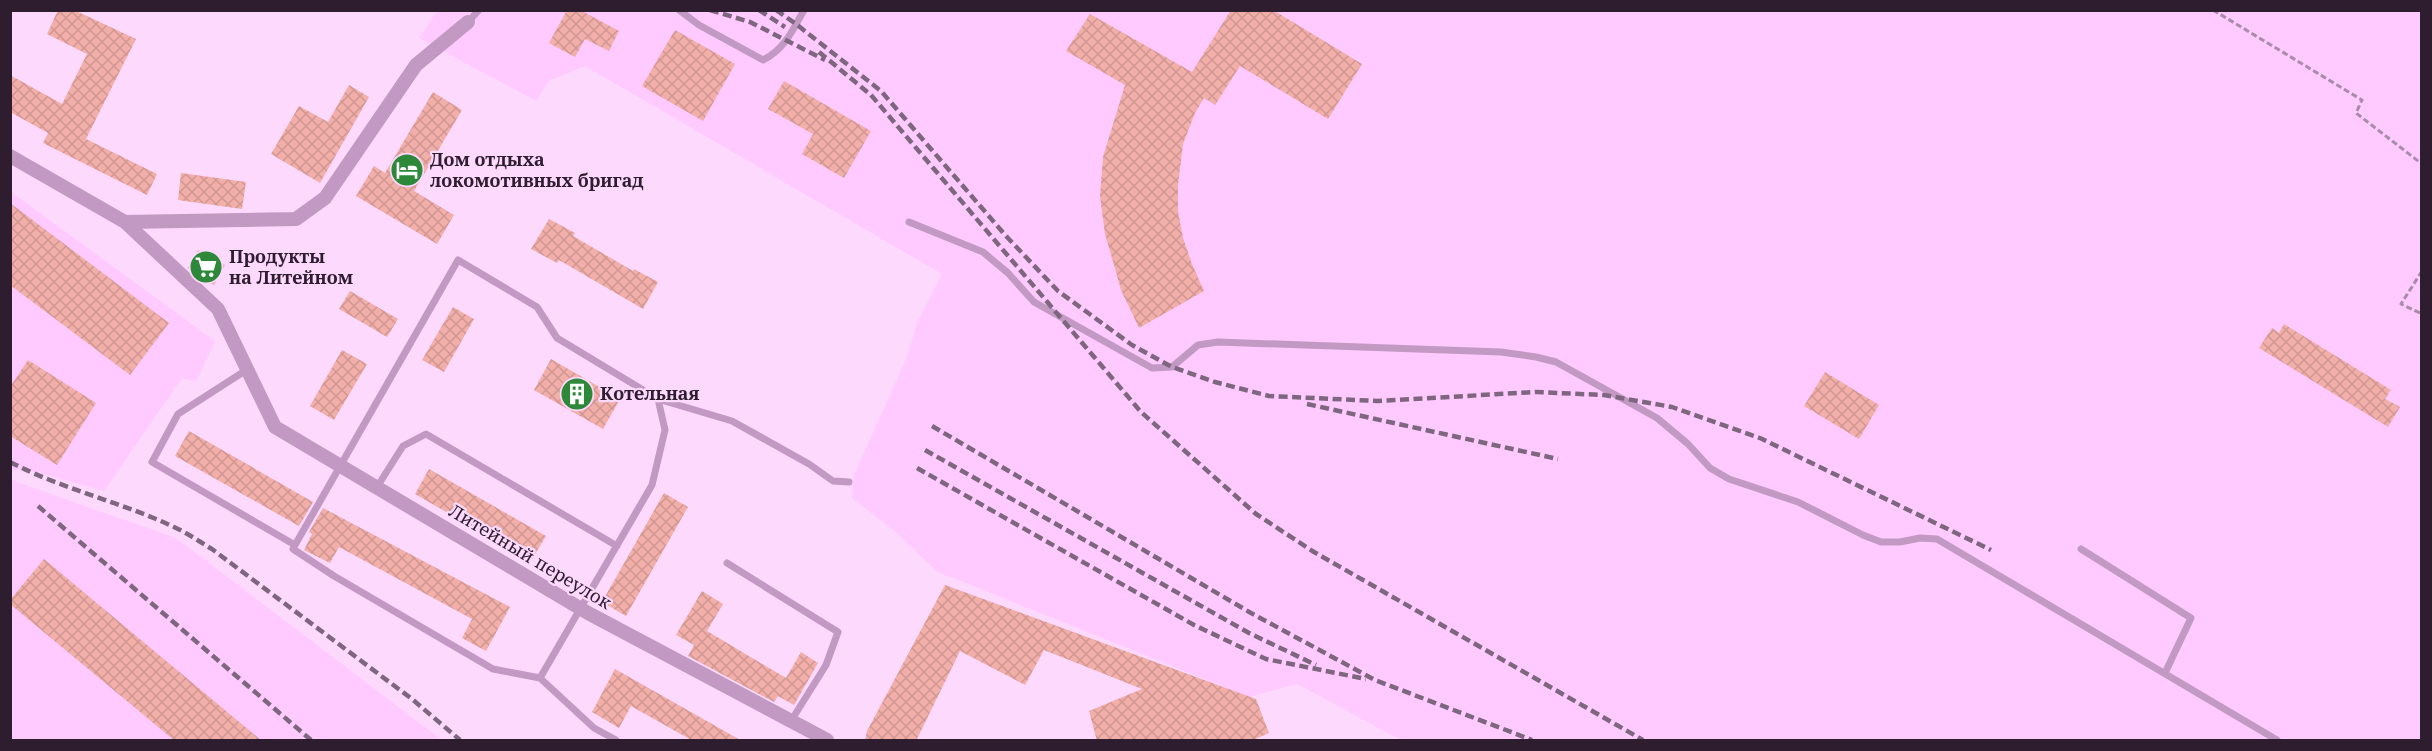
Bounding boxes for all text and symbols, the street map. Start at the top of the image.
place label: Дом отдыха локомотивных бригад [430,147,644,192]
hotel icon: Дом отдыха локомотивных бригад [389,152,425,188]
place label: Продукты на Литейном [229,244,354,289]
supermarket icon: Продукты на Литейном [188,249,224,285]
building icon: Котельная [559,376,595,412]
place label: Котельная [600,381,700,405]
street label: Литейный переулок [445,498,616,614]

